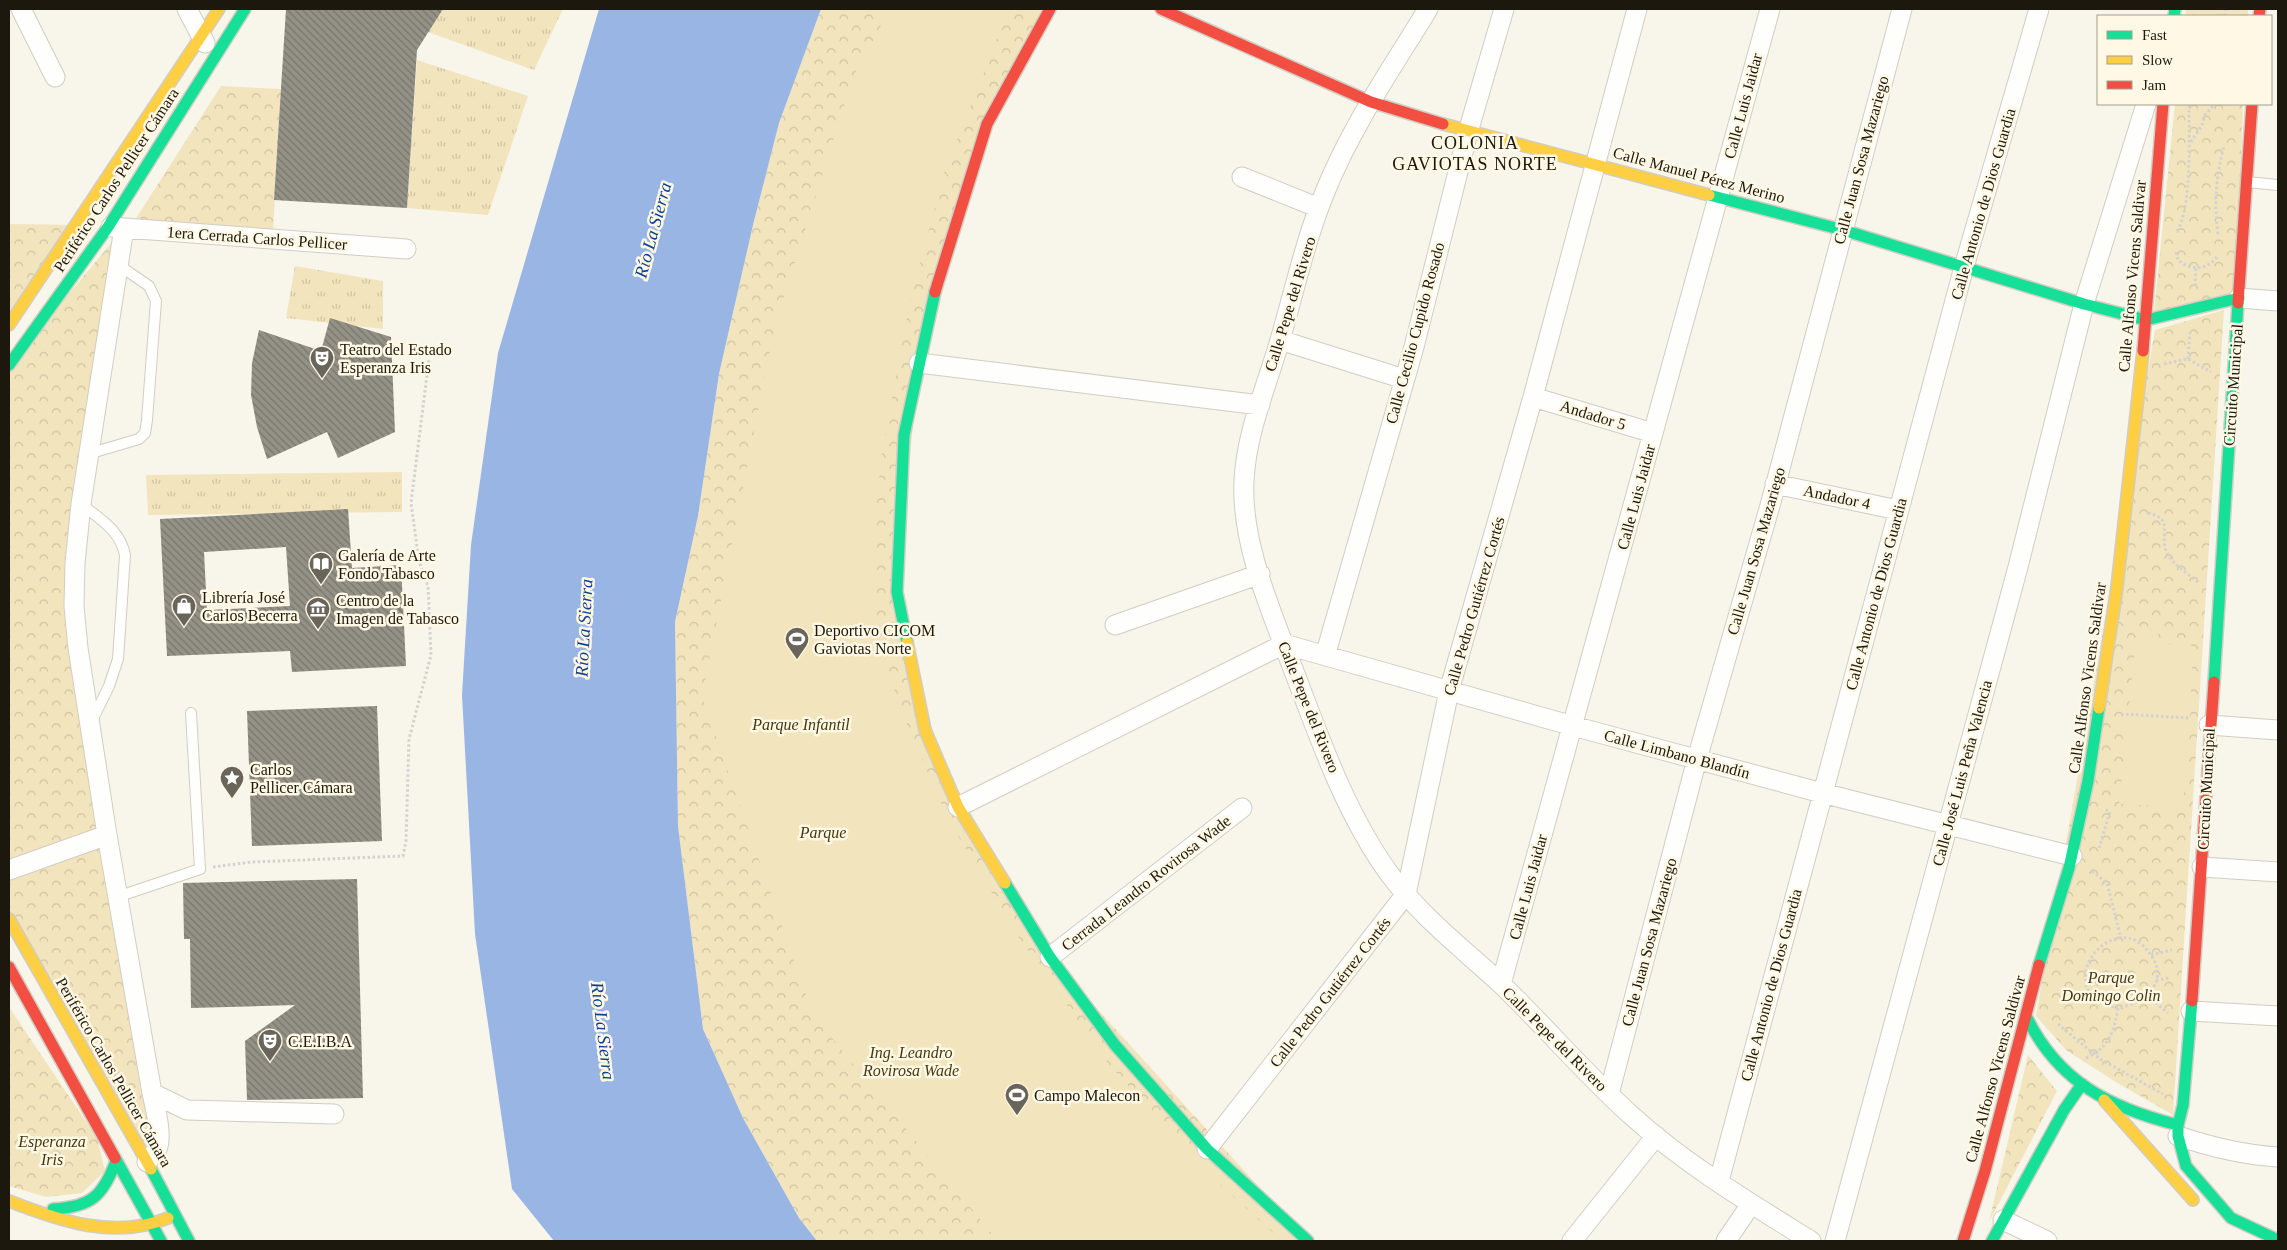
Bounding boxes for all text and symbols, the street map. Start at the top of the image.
legend [2097,15,2272,105]
text: Fast [2142,27,2168,43]
street label: Calle Luis Jaidar [1721,51,1765,161]
text: Slow [2142,52,2173,68]
street label: Calle Juan Sosa Mazariego [1830,74,1893,246]
text: Jam [2142,77,2166,93]
street label: Periférico Carlos Pellicer Cámara [50,85,182,275]
street label: Calle Antonio de Dios Guardia [1948,106,2018,302]
district label: COLONIA GAVIOTAS NORTE [1392,133,1558,174]
street label: Calle Manuel Pérez Merino [1611,144,1787,206]
street label: Calle Alfonso Vicens Saldivar [2115,178,2149,373]
water label: Río La Sierra [630,180,675,281]
street label: 1era Cerrada Carlos Pellicer [166,223,348,253]
street label: Calle Pepe del Rivero [1261,235,1320,374]
street label: Calle Cecilio Cupido Rosado [1383,240,1448,426]
street label: Circuito Municipal [2220,323,2247,447]
place label: Teatro del Estado Esperanza Iris [340,341,452,377]
theatre icon: Teatro del Estado Esperanza Iris [309,345,335,379]
street label: Andador 5 [1558,397,1628,433]
street label: Calle Luis Jaidar [1614,442,1658,552]
street label: Calle Juan Sosa Mazariego [1724,465,1789,637]
street label: Andador 4 [1802,482,1872,512]
street label: Calle Antonio de Dios Guardia [1842,496,1910,692]
street label: Calle Pedro Gutiérrez Cortés [1440,515,1508,697]
place label: Galería de Arte Fondo Tabasco [338,547,436,582]
library icon: Galería de Arte Fondo Tabasco [308,551,334,585]
water label: Río La Sierra [571,579,597,678]
street label: Calle Alfonso Vicens Saldivar [2065,581,2109,775]
place label: Librería José Carlos Becerra [202,589,298,624]
place label: Centro de la Imagen de Tabasco [336,592,459,628]
shop icon: Librería José Carlos Becerra [171,593,197,627]
museum icon: Centro de la Imagen de Tabasco [305,596,331,630]
place label: Deportivo CICOM Gaviotas Norte [814,622,935,657]
sports icon: Deportivo CICOM Gaviotas Norte [784,626,810,660]
street label: Calle Pepe del Rivero [1274,639,1343,775]
street label: Calle José Luis Peña Valencia [1929,678,1995,868]
park label: Parque Infantil [751,716,850,734]
street label: Calle Limbano Blandín [1602,726,1752,782]
street label: Circuito Municipal [2194,727,2219,851]
place label: Carlos Pellicer Cámara [250,761,353,796]
place icon: Carlos Pellicer Cámara [219,765,245,799]
street label: Cerrada Leandro Rovirosa Wade [1058,812,1234,954]
park label: Parque [799,824,846,842]
street label: Calle Luis Jaidar [1506,832,1550,942]
street label: Calle Juan Sosa Mazariego [1618,856,1681,1028]
street label: Calle Antonio de Dios Guardia [1737,887,1805,1083]
street label: Calle Pedro Gutiérrez Cortés [1266,914,1394,1070]
park label: Parque Domingo Colin [2060,969,2161,1005]
street label: Calle Alfonso Vicens Saldivar [1962,973,2028,1164]
street label: Periférico Carlos Pellicer Cámara [53,974,175,1170]
water label: Río La Sierra [587,980,619,1081]
street label: Calle Pepe del Rivero [1499,984,1610,1095]
theatre icon: C.E.I.B.A [257,1028,283,1062]
place label: C.E.I.B.A [288,1033,352,1050]
park label: Ing. Leandro Rovirosa Wade [862,1044,959,1079]
sports icon: Campo Malecon [1004,1082,1030,1116]
place label: Campo Malecon [1034,1087,1140,1105]
park label: Esperanza Iris [17,1133,86,1168]

